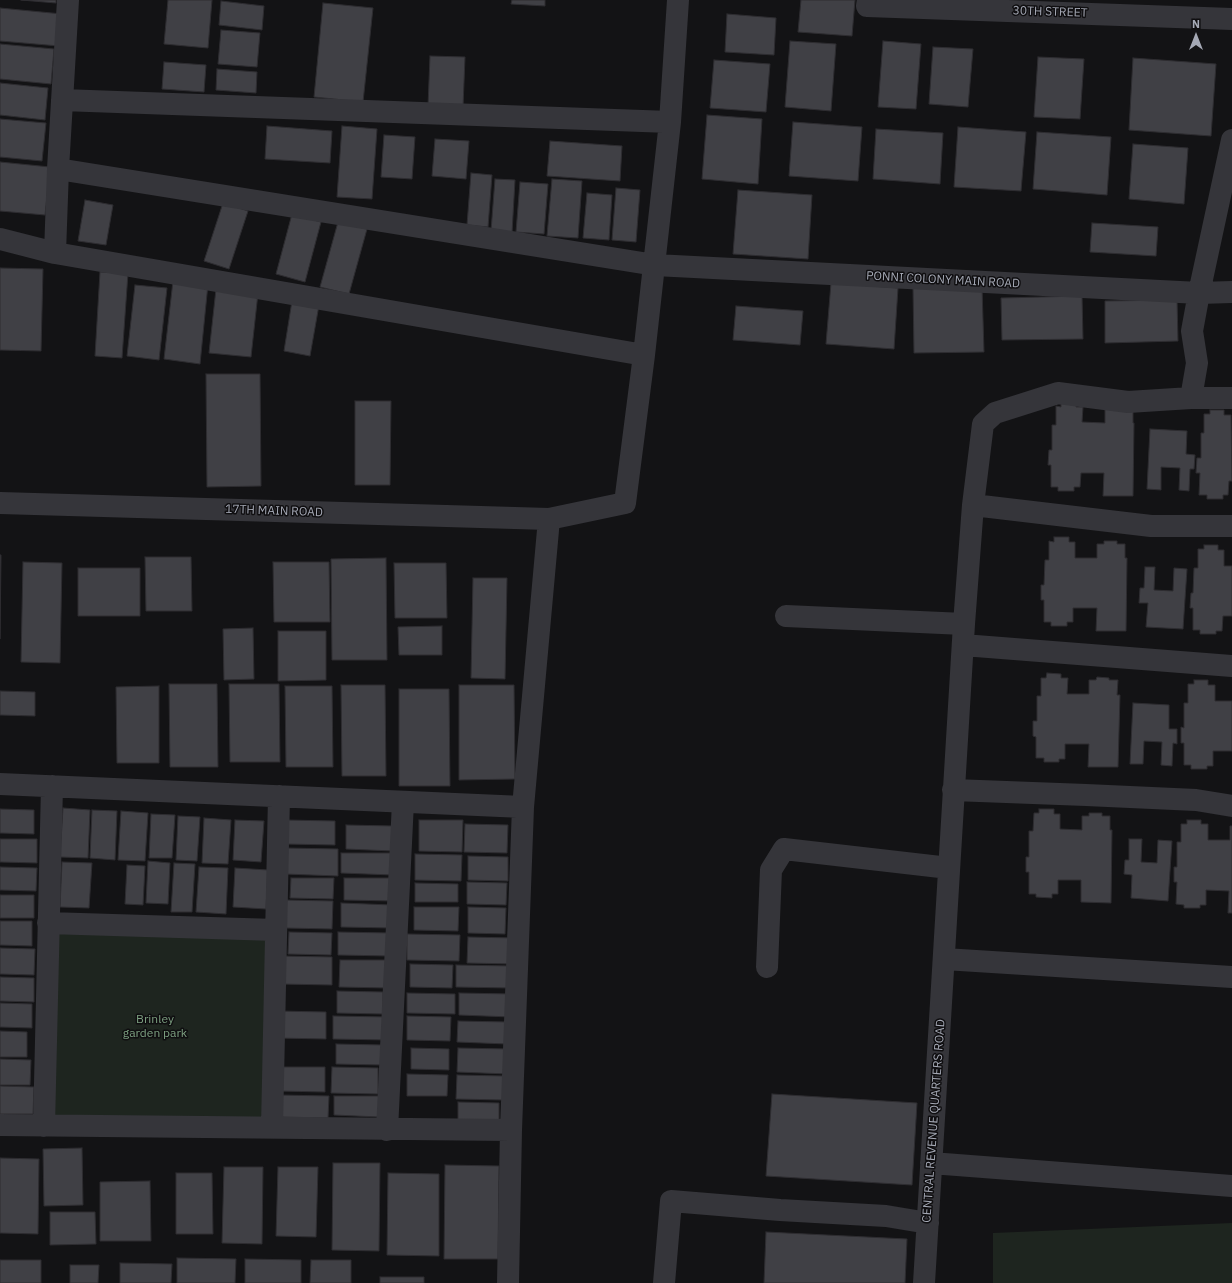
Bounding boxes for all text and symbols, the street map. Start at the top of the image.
street label: 30TH STREET [1012,3,1088,21]
north arrow [1176,16,1216,56]
text: N [1192,17,1200,31]
street label: PONNI COLONY MAIN ROAD [866,269,1020,291]
street label: 17TH MAIN ROAD [225,502,323,520]
park label: Brinley garden park [123,1013,187,1041]
street label: CENTRAL REVENUE QUARTERS ROAD [920,1019,948,1223]

